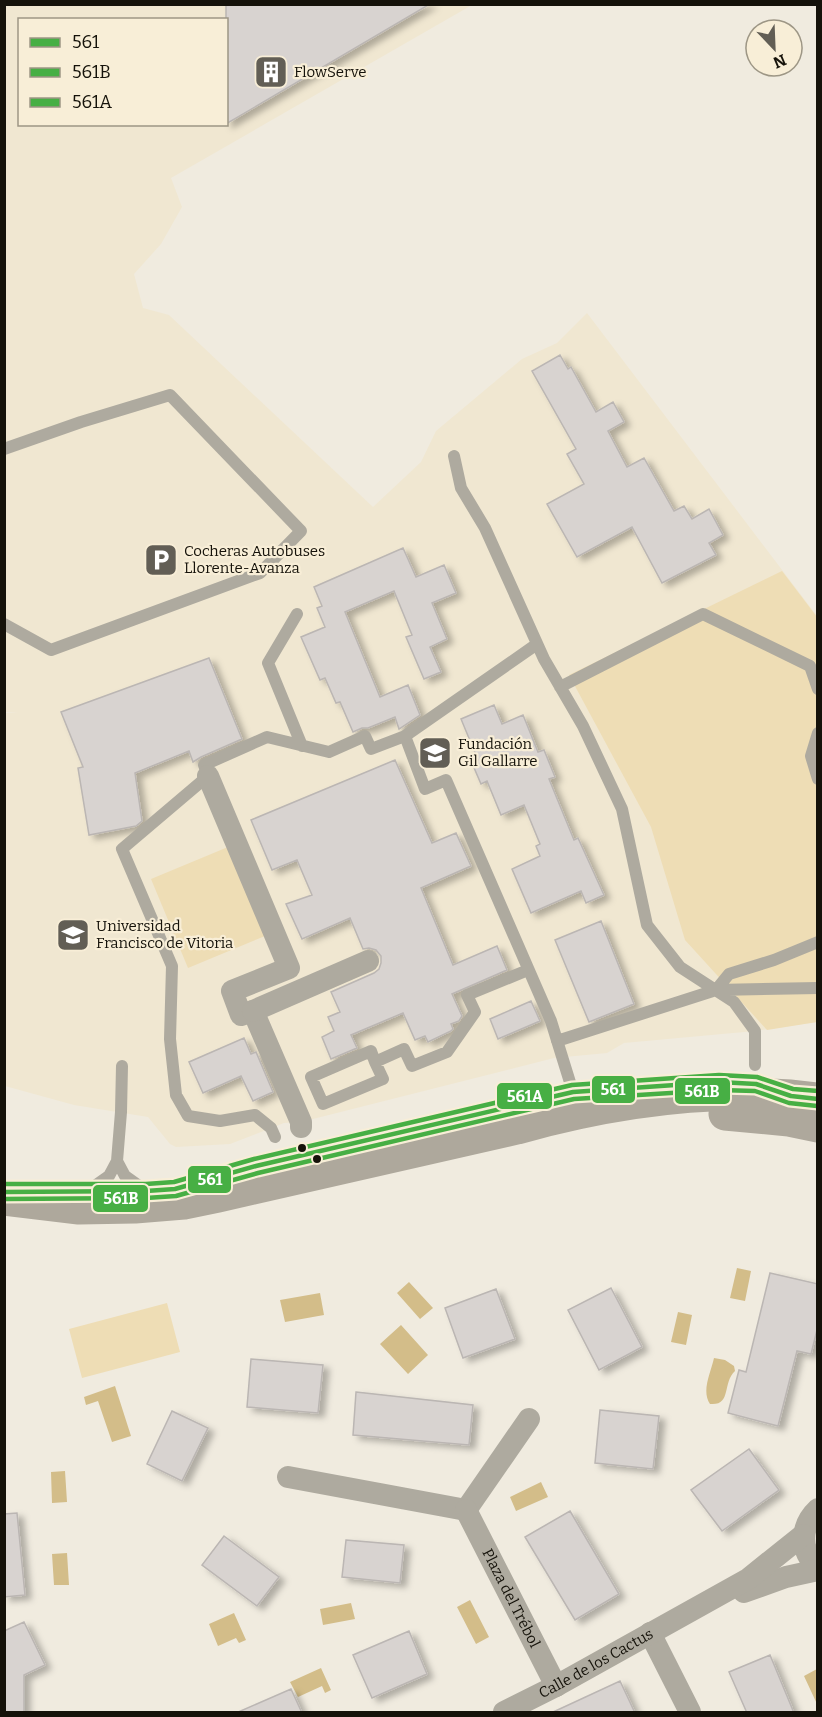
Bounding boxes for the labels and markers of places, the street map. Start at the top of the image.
building icon: FlowServe [253,54,289,90]
place label: FlowServe [294,63,366,81]
parking icon: Cocheras Autobuses Llorente-Avanza [143,542,179,578]
place label: Cocheras Autobuses Llorente-Avanza [184,542,325,577]
school or university icon: Fundación Gil Gallarre [417,735,453,771]
place label: Fundación Gil Gallarre [458,735,538,770]
school or university icon: Universidad Francisco de Vitoria [55,917,91,953]
place label: Universidad Francisco de Vitoria [96,917,233,952]
unlabelled marker [296,1142,308,1154]
unlabelled marker [311,1153,323,1165]

